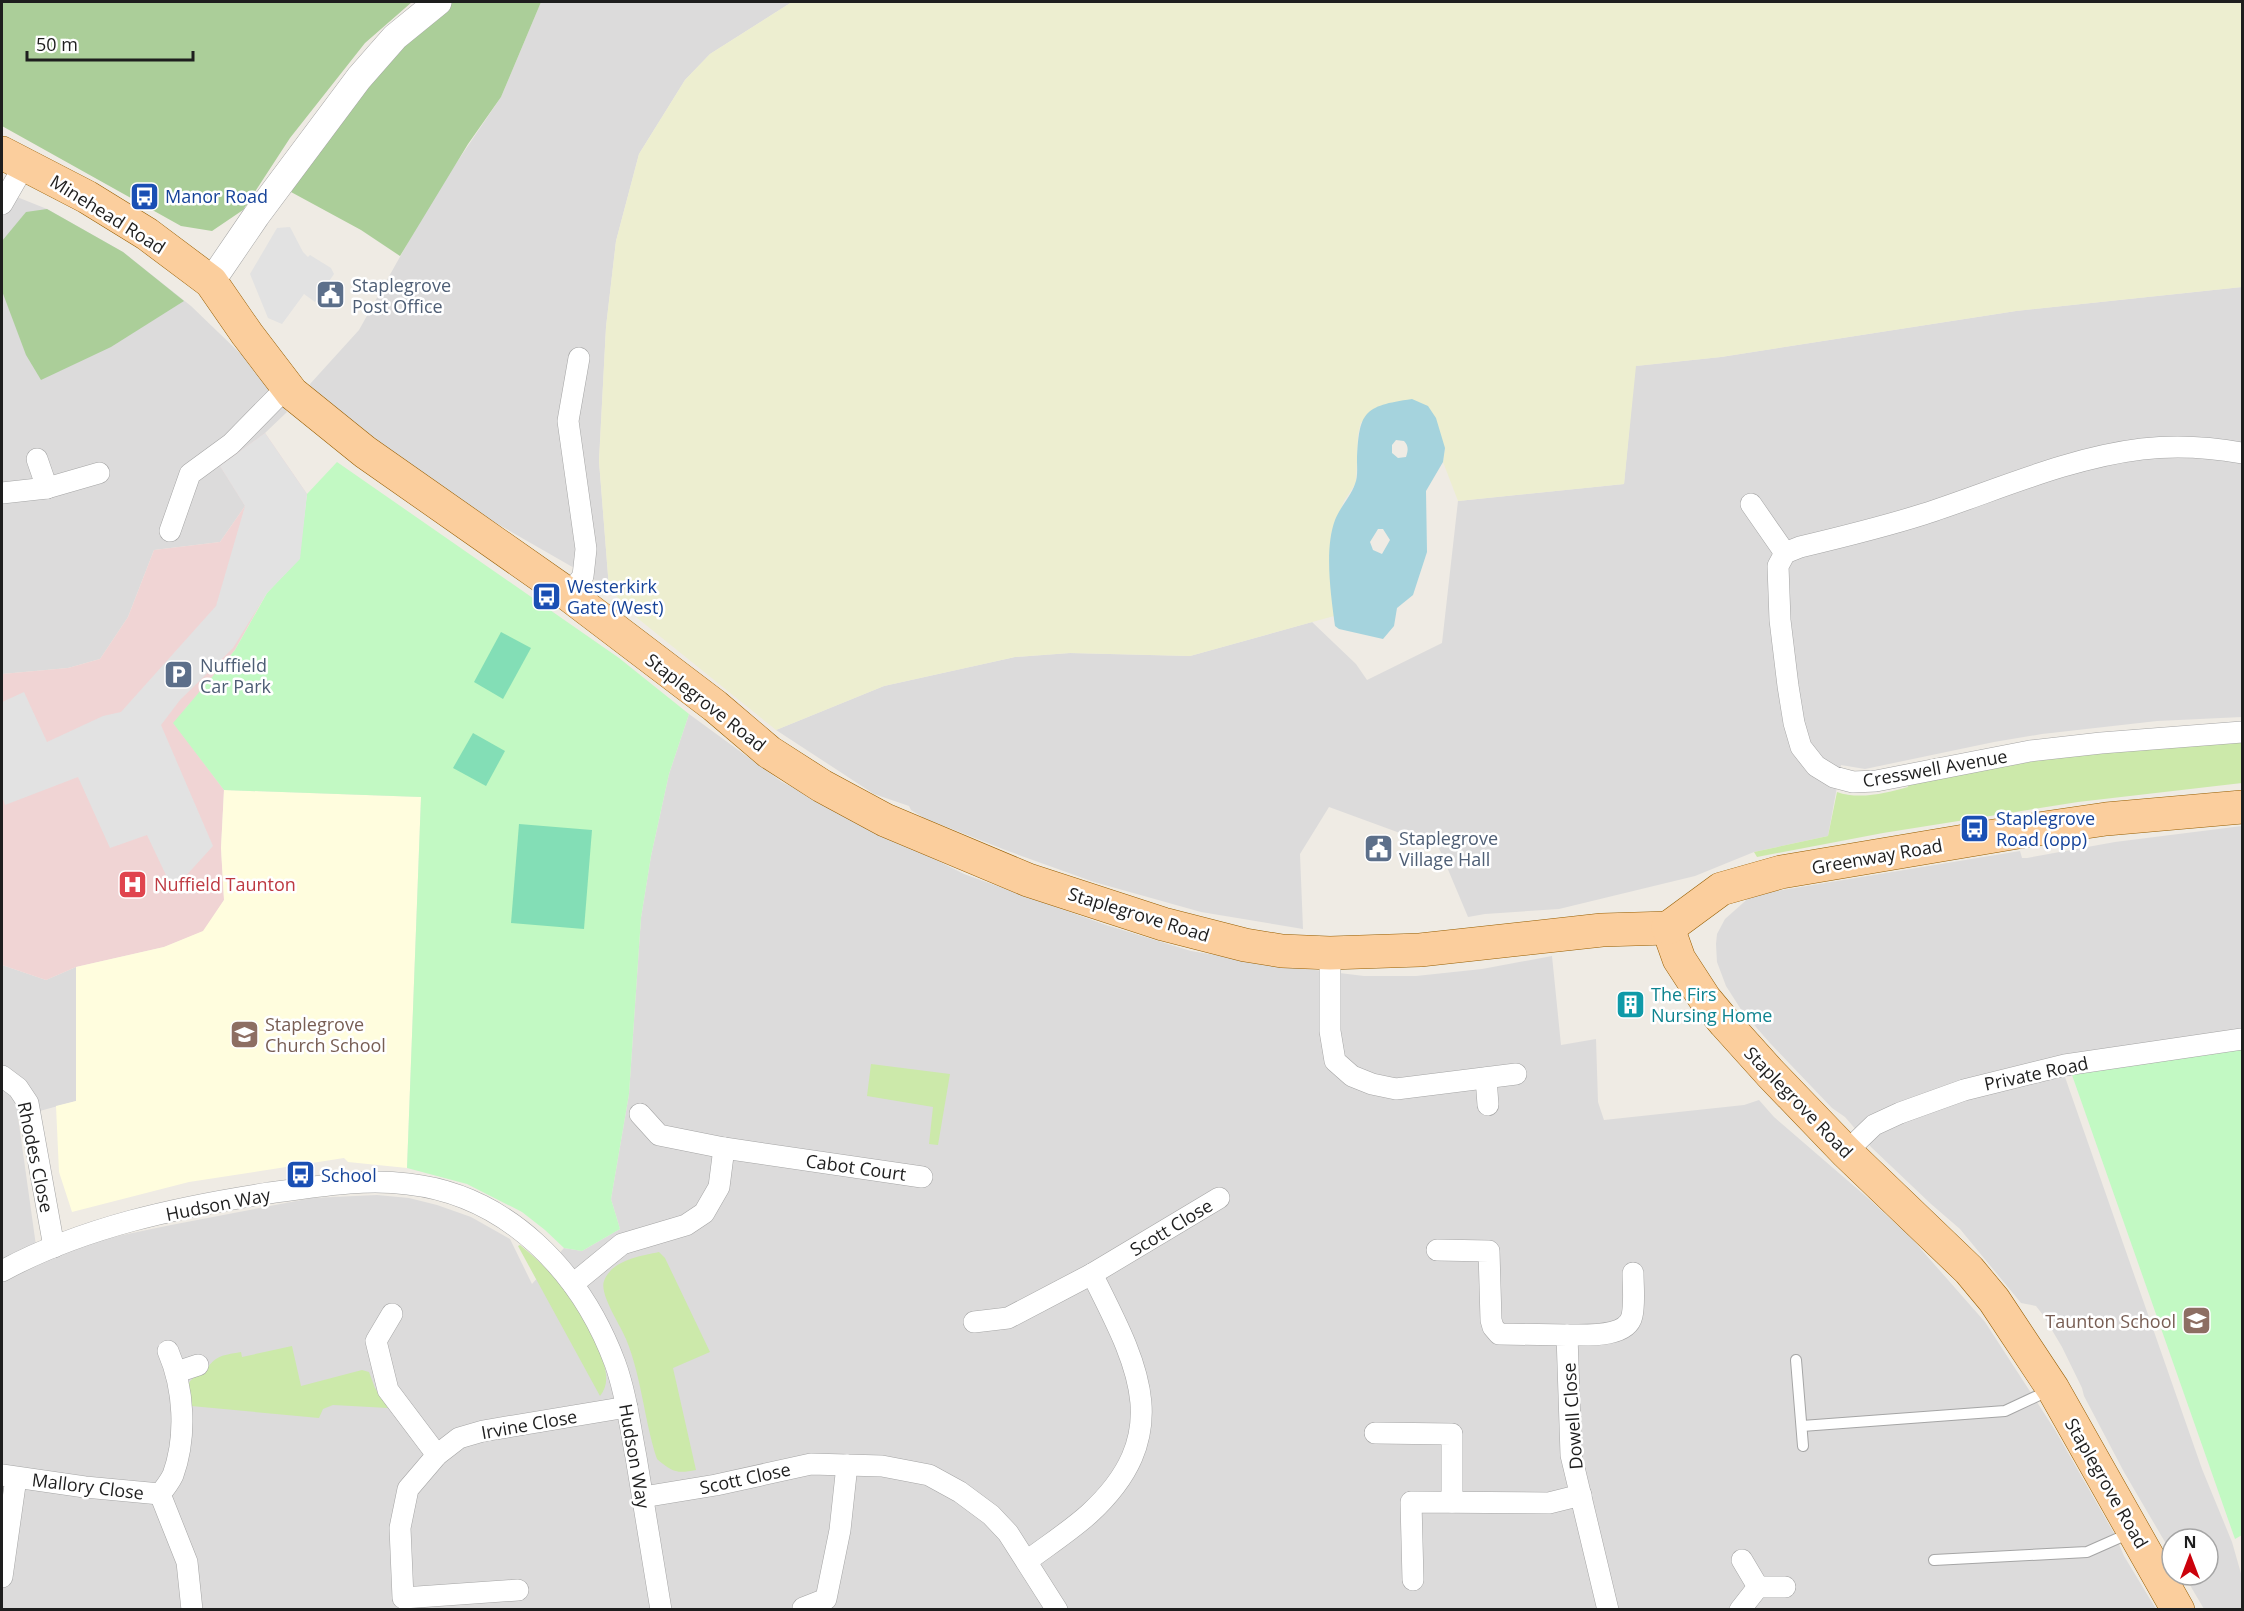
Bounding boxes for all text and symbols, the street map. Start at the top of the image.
scale bar [27,24,194,62]
text: 50 m [36,32,78,56]
street label: Minehead Road [46,169,170,259]
bus stop icon: Manor Road [128,180,160,212]
place label: Manor Road [165,184,268,208]
place label: Staplegrove Post Office [352,273,451,318]
public building icon: Staplegrove Post Office [315,279,347,311]
place label: Westerkirk Gate (West) [567,574,664,619]
bus stop icon: Westerkirk Gate (West) [530,580,562,612]
street label: Staplegrove Road [641,647,771,757]
place label: Nuffield Car Park [200,653,272,698]
parking icon: Nuffield Car Park [163,659,195,691]
street label: Cresswell Avenue [1861,743,2009,793]
place label: Staplegrove Road (opp) [1996,806,2095,851]
bus stop icon: Staplegrove Road (opp) [1959,812,1991,844]
place label: Staplegrove Village Hall [1399,826,1498,871]
public building icon: Staplegrove Village Hall [1362,832,1394,864]
street label: Greenway Road [1810,833,1944,879]
hospital icon: Nuffield Taunton [117,868,149,900]
place label: Nuffield Taunton [154,872,296,896]
street label: Staplegrove Road [1065,881,1213,947]
place label: The Firs Nursing Home [1651,982,1772,1027]
building icon: The Firs Nursing Home [1614,988,1646,1020]
place label: Staplegrove Church School [265,1012,386,1057]
school or university icon: Staplegrove Church School [228,1018,260,1050]
street label: Staplegrove Road [1739,1041,1859,1163]
street label: Private Road [1982,1050,2090,1096]
street label: Rhodes Close [13,1099,59,1215]
street label: Cabot Court [804,1148,908,1186]
bus stop icon: School [284,1159,316,1191]
place label: School [321,1163,377,1187]
street label: Hudson Way [164,1182,273,1226]
street label: Scott Close [1125,1193,1217,1261]
school or university icon: Taunton School [2181,1305,2213,1337]
place label: Taunton School [2045,1309,2176,1333]
street label: Dowell Close [1556,1362,1588,1470]
street label: Hudson Way [614,1402,656,1511]
street label: Irvine Close [479,1404,579,1444]
street label: Staplegrove Road [2060,1414,2154,1552]
street label: Scott Close [697,1457,793,1499]
street label: Mallory Close [31,1467,145,1505]
north arrow [2160,1527,2220,1587]
text: N [2183,1531,2197,1553]

